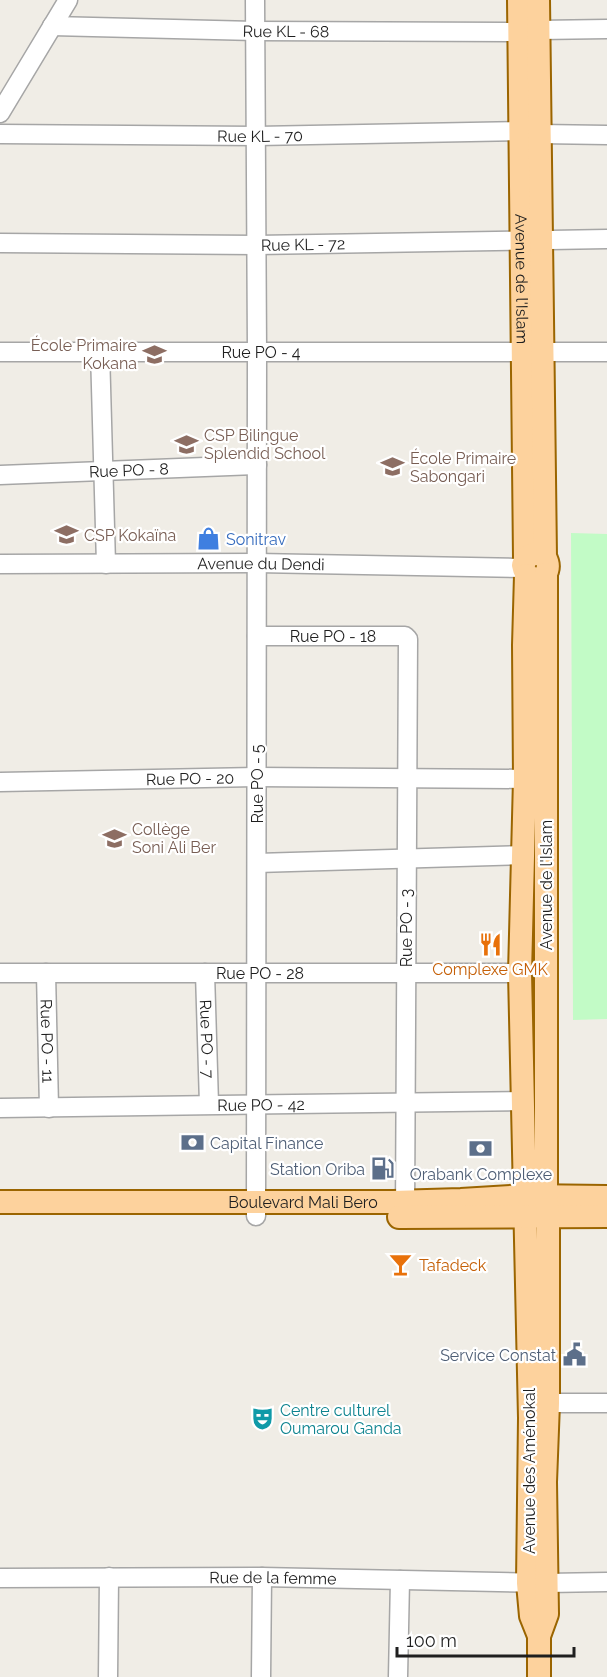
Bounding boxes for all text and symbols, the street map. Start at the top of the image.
street label: Rue KL - 68 [242,21,329,41]
street label: Rue KL - 70 [217,126,303,146]
street label: Avenue de l'Islam [512,214,532,344]
street label: Rue KL - 72 [261,234,345,254]
place label: École Primaire Kokana [31,335,137,373]
school or university icon: École Primaire Kokana [142,341,168,367]
street label: Rue PO - 4 [221,343,301,362]
place label: CSP Bilingue Splendid School [204,426,326,463]
school or university icon: CSP Bilingue Splendid School [173,431,199,457]
place label: École Primaire Sabongari [410,448,516,486]
school or university icon: École Primaire Sabongari [379,454,405,480]
street label: Rue PO - 8 [89,459,169,481]
school or university icon: CSP Kokaïna [53,522,79,548]
place label: CSP Kokaïna [84,526,176,545]
shop icon: Sonitrav [195,526,221,552]
place label: Sonitrav [226,530,286,549]
street label: Avenue du Dendi [197,553,325,574]
street label: Rue PO - 18 [290,627,376,646]
street label: Rue PO - 5 [248,744,267,823]
street label: Rue PO - 20 [146,768,234,789]
place label: Collège Soni Ali Ber [132,820,216,857]
street label: Avenue de l'Islam [537,820,556,950]
school or university icon: Collège Soni Ali Ber [101,825,127,851]
street label: Rue PO - 3 [397,889,416,967]
restaurant icon: Complexe GMK [477,931,503,957]
place label: Complexe GMK [432,960,548,979]
street label: Rue PO - 28 [216,964,304,983]
street label: Rue PO - 11 [37,999,58,1083]
street label: Rue PO - 7 [196,999,218,1079]
street label: Rue PO - 42 [217,1094,305,1115]
bank icon: Capital Finance [179,1130,205,1156]
place label: Capital Finance [210,1134,323,1153]
bank icon: Orabank Complexe [468,1136,494,1162]
fuel station icon: Station Oriba [370,1156,396,1182]
place label: Station Oriba [270,1160,365,1179]
place label: Orabank Complexe [410,1165,552,1184]
street label: Boulevard Mali Bero [228,1193,378,1212]
bar icon: Tafadeck [388,1252,414,1278]
place label: Tafadeck [419,1256,487,1275]
public building icon: Service Constat [561,1342,587,1368]
place label: Service Constat [440,1346,557,1365]
street label: Avenue des Aménokal [520,1387,539,1554]
place label: Centre culturel Oumarou Ganda [280,1401,402,1438]
theatre icon: Centre culturel Oumarou Ganda [249,1406,275,1432]
street label: Rue de la femme [209,1567,337,1588]
scale bar [397,1620,574,1658]
text: 100 m [406,1630,457,1651]

